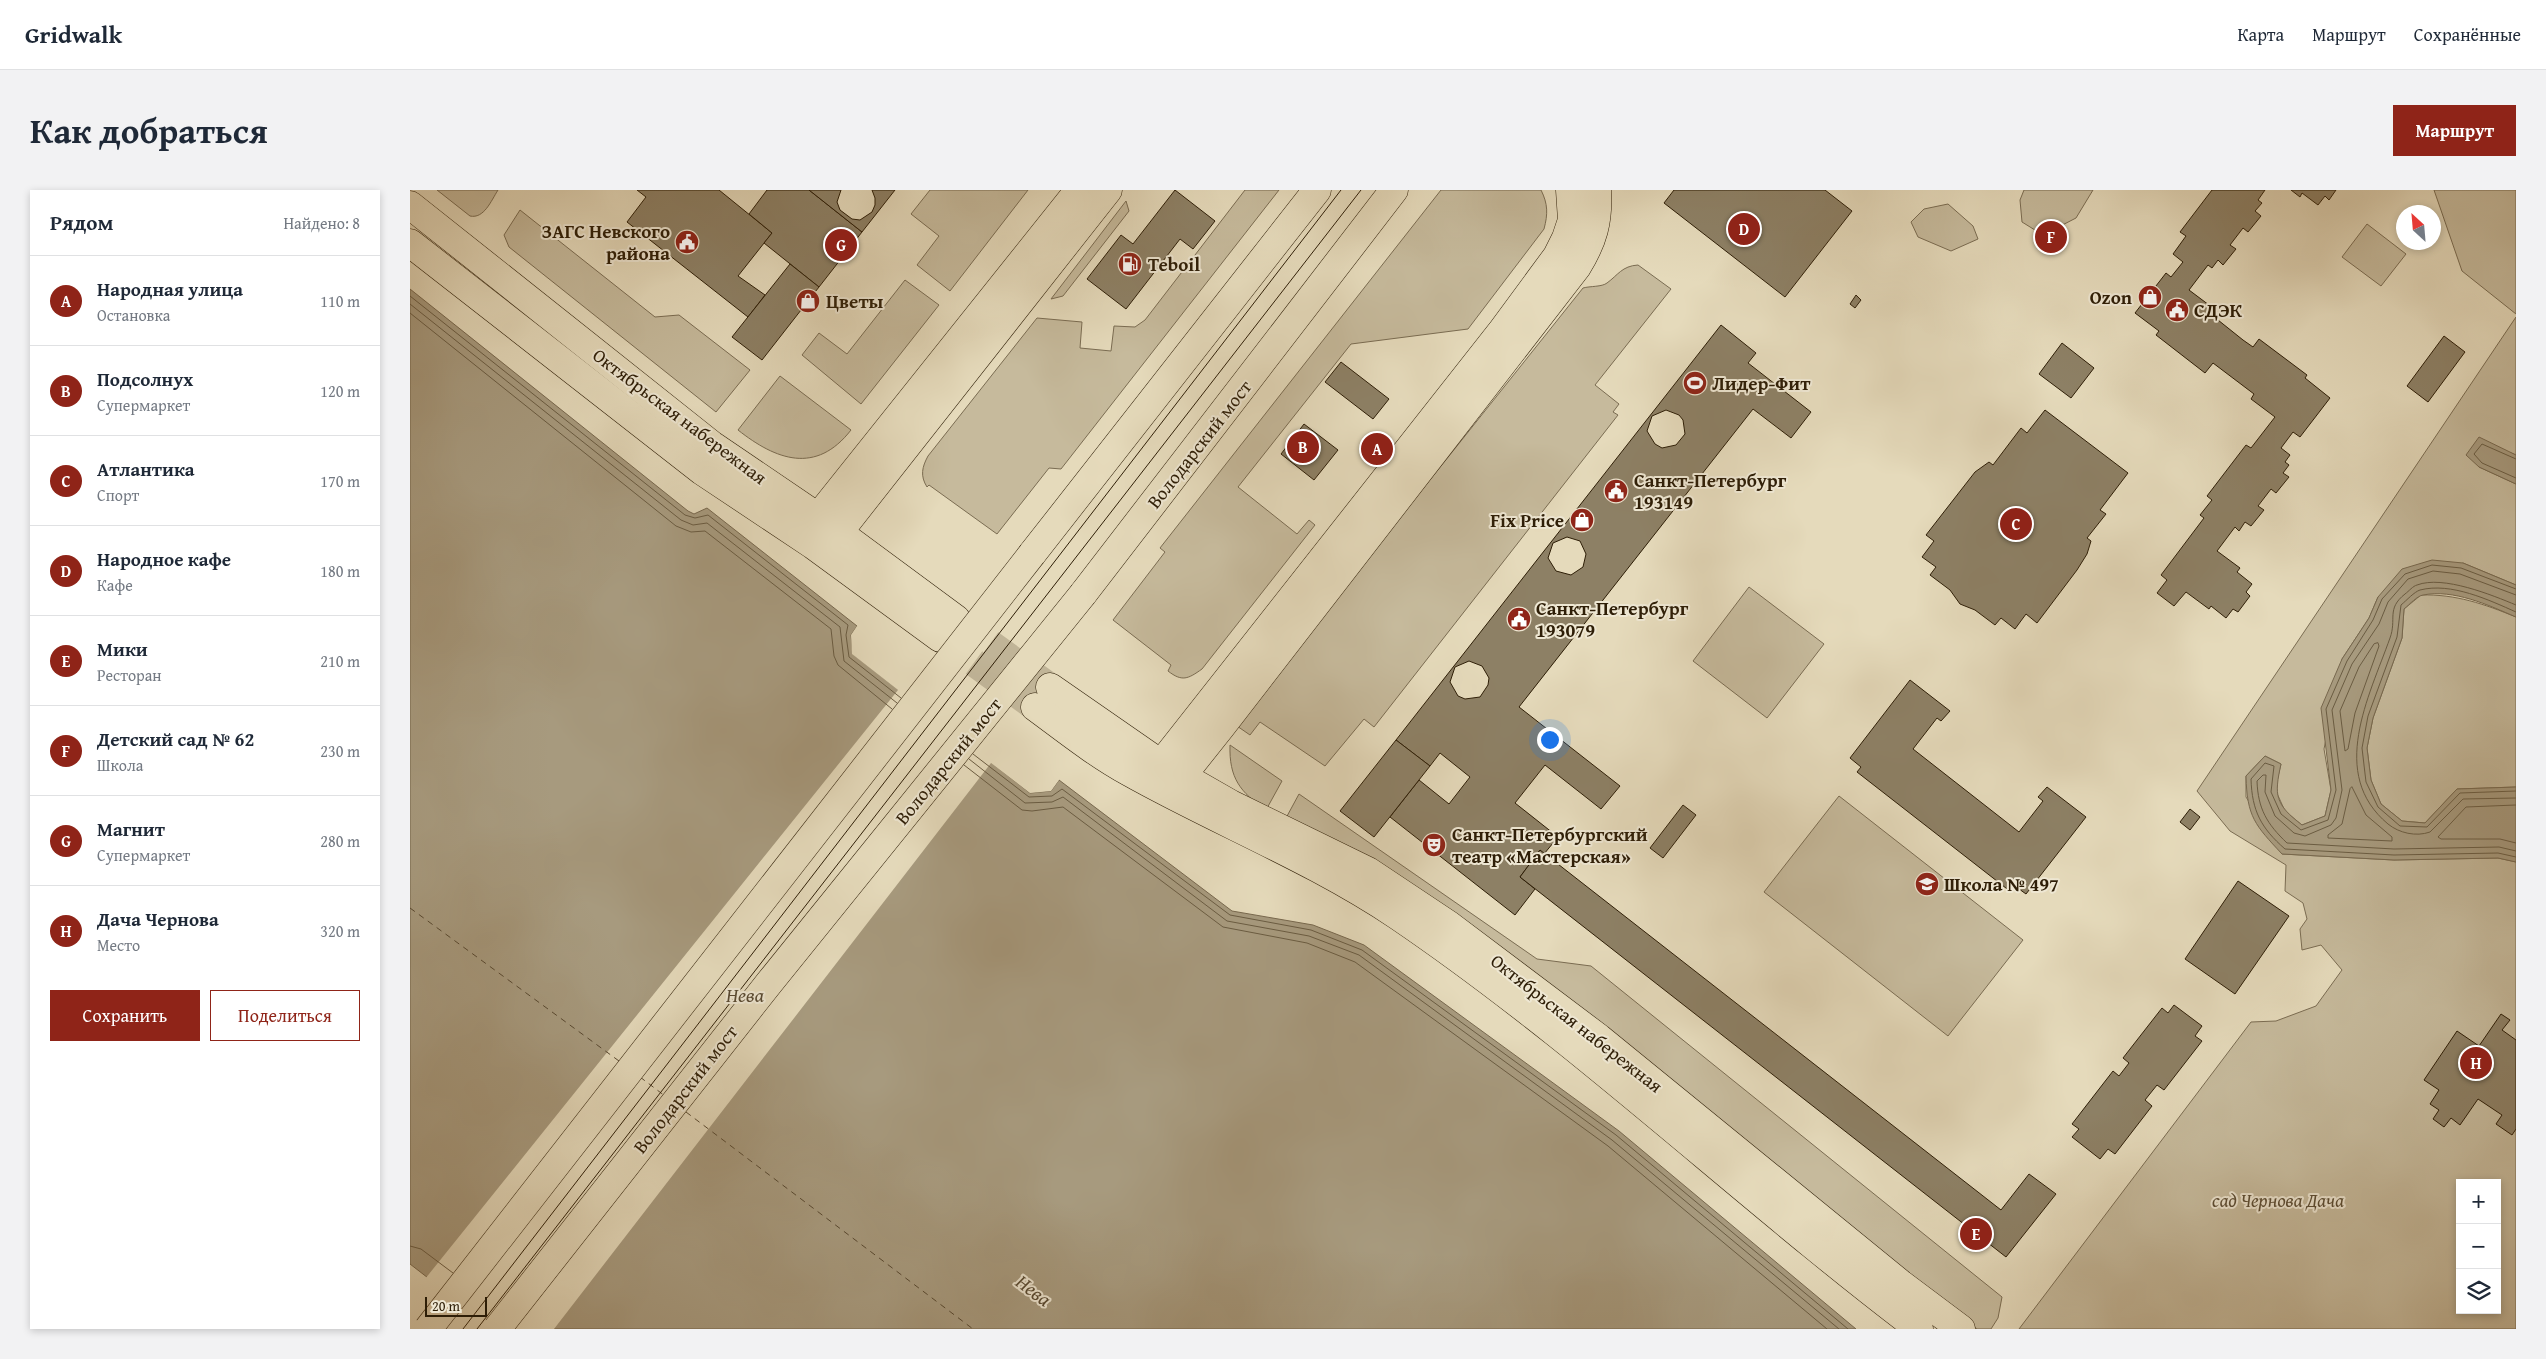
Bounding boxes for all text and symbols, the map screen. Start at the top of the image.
text: Gridwalk [25,17,122,52]
text: Карта [2238,21,2284,48]
text: Маршрут [2312,21,2386,48]
text: Сохранённые [2414,21,2521,48]
text: Как добраться [30,105,268,156]
button: Маршрут [2393,105,2516,156]
north arrow [2396,205,2441,250]
text: Рядом [50,207,113,238]
pin: D [1728,210,1760,248]
text: Найдено: 8 [283,211,360,235]
place label: ЗАГС Невского района [542,217,670,267]
pin: F [2035,218,2067,256]
pin: G [825,226,857,264]
public building icon: ЗАГС Невского района [674,229,700,255]
place label: Teboil [1148,250,1200,278]
fuel station icon: Teboil [1117,251,1143,277]
text: Народная улица [97,275,243,303]
place label: Ozon [2090,283,2133,311]
shop icon: Ozon [2137,284,2163,310]
place label: Цветы [826,287,884,315]
shop icon: Цветы [795,288,821,314]
text: A [61,289,71,313]
text: 110 m [320,289,360,313]
place label: СДЭК [2194,296,2243,324]
public building icon: СДЭК [2164,297,2190,323]
text: Остановка [97,303,170,327]
street label: Октябрьская набережная [587,341,773,491]
text: Подсолнух [97,365,193,393]
place label: Лидер-Фит [1712,369,1811,397]
sports icon: Лидер-Фит [1682,370,1708,396]
street label: Володарский мост [1140,373,1259,514]
text: B [61,379,71,403]
text: 120 m [320,379,360,403]
text: Супермаркет [97,393,190,417]
pin: B [1287,428,1319,466]
pin: A [1361,430,1393,468]
text: Атлантика [97,455,195,483]
place label: Санкт-Петербург 193149 [1634,466,1787,516]
text: C [61,469,71,493]
text: 170 m [320,469,360,493]
public building icon: Санкт-Петербург 193149 [1603,478,1629,504]
text: Спорт [97,483,139,507]
pin: C [2000,505,2032,543]
place label: Fix Price [1490,506,1564,534]
shop icon: Fix Price [1569,507,1595,533]
text: Народное кафе [97,545,231,573]
text: D [61,559,71,583]
text: 180 m [320,559,360,583]
text: Кафе [97,573,133,597]
place label: Санкт-Петербург 193079 [1536,594,1689,644]
public building icon: Санкт-Петербург 193079 [1506,606,1532,632]
text: Мики [97,635,148,663]
text: E [62,649,70,673]
text: 210 m [320,649,360,673]
text: Ресторан [97,663,162,687]
street label: Володарский мост [888,691,1009,831]
text: Детский сад № 62 [97,725,254,753]
your location [1537,727,1563,753]
text: F [62,739,70,763]
text: 230 m [320,739,360,763]
text: Школа [97,753,143,777]
text: Магнит [97,815,165,843]
place label: Санкт-Петербургский театр «Мастерская» [1452,820,1648,870]
text: G [61,829,71,853]
text: 280 m [320,829,360,853]
theatre icon: Санкт-Петербургский театр «Мастерская» [1421,832,1447,858]
text: Супермаркет [97,843,190,867]
place label: Школа № 497 [1944,870,2059,898]
school or university icon: Школа № 497 [1914,871,1940,897]
text: Дача Чернова [97,905,219,933]
text: H [60,919,72,943]
text: 320 m [320,919,360,943]
text: Место [97,933,140,957]
street label: Октябрьская набережная [1485,947,1669,1100]
water label: Нева [726,980,765,1009]
button: Сохранить [50,990,200,1041]
button: Поделиться [210,990,360,1041]
street label: Володарский мост [626,1018,745,1159]
pin: H [2460,1044,2492,1082]
map controls [2456,1179,2501,1314]
button: + [2456,1179,2501,1224]
park label: сад Чернова Дача [2212,1186,2344,1214]
pin: E [1960,1215,1992,1253]
button: − [2456,1224,2501,1269]
water label: Нева [1010,1267,1058,1313]
button: layers [2456,1269,2501,1314]
scale bar [425,1294,488,1317]
text: 20 m [432,1296,460,1316]

